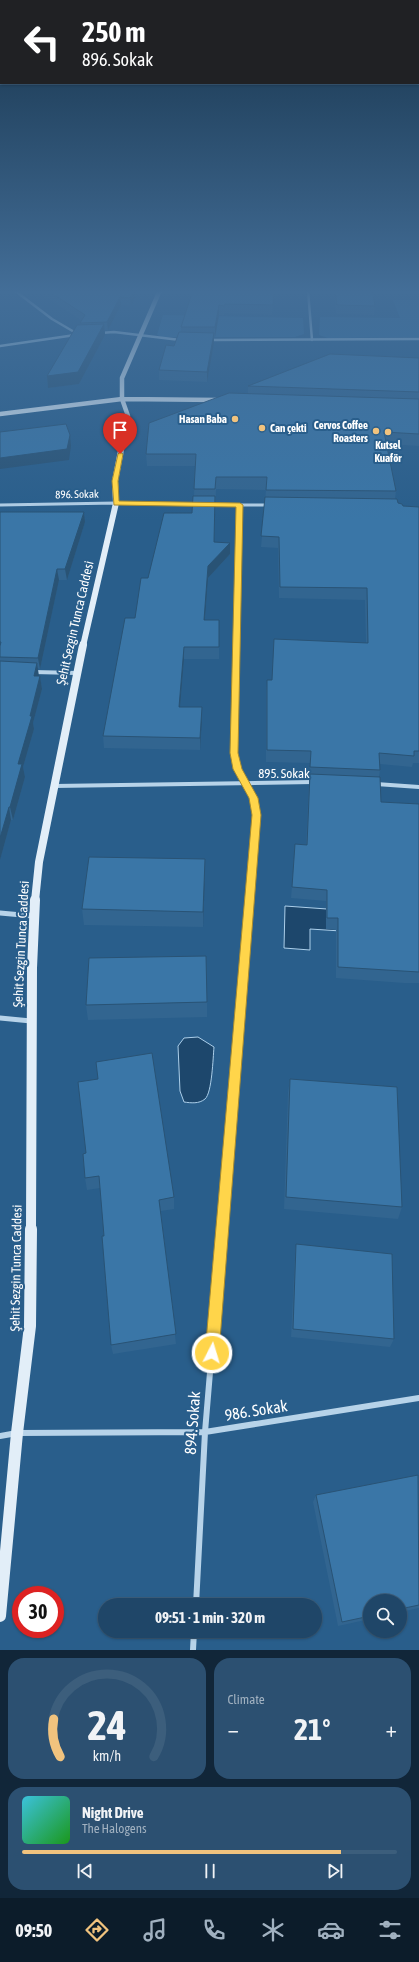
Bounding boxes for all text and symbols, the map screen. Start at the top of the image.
icon: left [16,16,68,68]
text: 250 m [82,16,145,48]
text: 896. Sokak [82,49,153,70]
pin [103,413,137,454]
place label: Hasan Baba [179,413,227,425]
marker: Hasan Baba [230,414,240,424]
icon: arrive [109,419,131,441]
place label: Cervos Coffee Roasters [314,419,368,444]
place label: Can çekti [270,422,307,434]
marker: Can çekti [257,423,267,433]
marker: Cervos Coffee Roasters [371,426,381,436]
marker: Kutsel Kuaför [383,427,393,437]
place label: Kutsel Kuaför [374,439,402,464]
street label: 896. Sokak [55,488,99,500]
street label: Şehit Sezgin Tunca Caddesi [53,559,97,686]
street label: 895. Sokak [258,766,310,781]
street label: Şehit Sezgin Tunca Caddesi [10,880,32,1008]
street label: Şehit Sezgin Tunca Caddesi [7,1204,25,1332]
position arrow [191,1332,233,1374]
street label: 894. Sokak [181,1391,203,1455]
street label: 986. Sokak [223,1396,289,1424]
speed limit sign: 30 [12,1586,64,1638]
map controls [363,1594,407,1638]
button: search [363,1594,407,1638]
text: 09:51 · 1 min · 320 m [155,1609,265,1626]
text: Climate [228,1692,265,1707]
text: 24 [87,1700,126,1748]
text: 21° [294,1712,330,1746]
text: − [228,1716,239,1742]
text: + [386,1716,397,1742]
text: km/h [93,1747,121,1763]
text: Night Drive [82,1804,144,1821]
text: The Halogens [82,1821,147,1836]
icon: previous [74,1860,96,1882]
icon: pause [199,1860,221,1882]
icon: next [324,1860,346,1882]
icon: directions [83,1916,111,1944]
icon: music [141,1916,169,1944]
icon: phone [200,1916,228,1944]
icon: climate [259,1916,287,1944]
icon: car [317,1916,345,1944]
icon: filters [376,1916,404,1944]
text: 09:50 [15,1920,52,1941]

